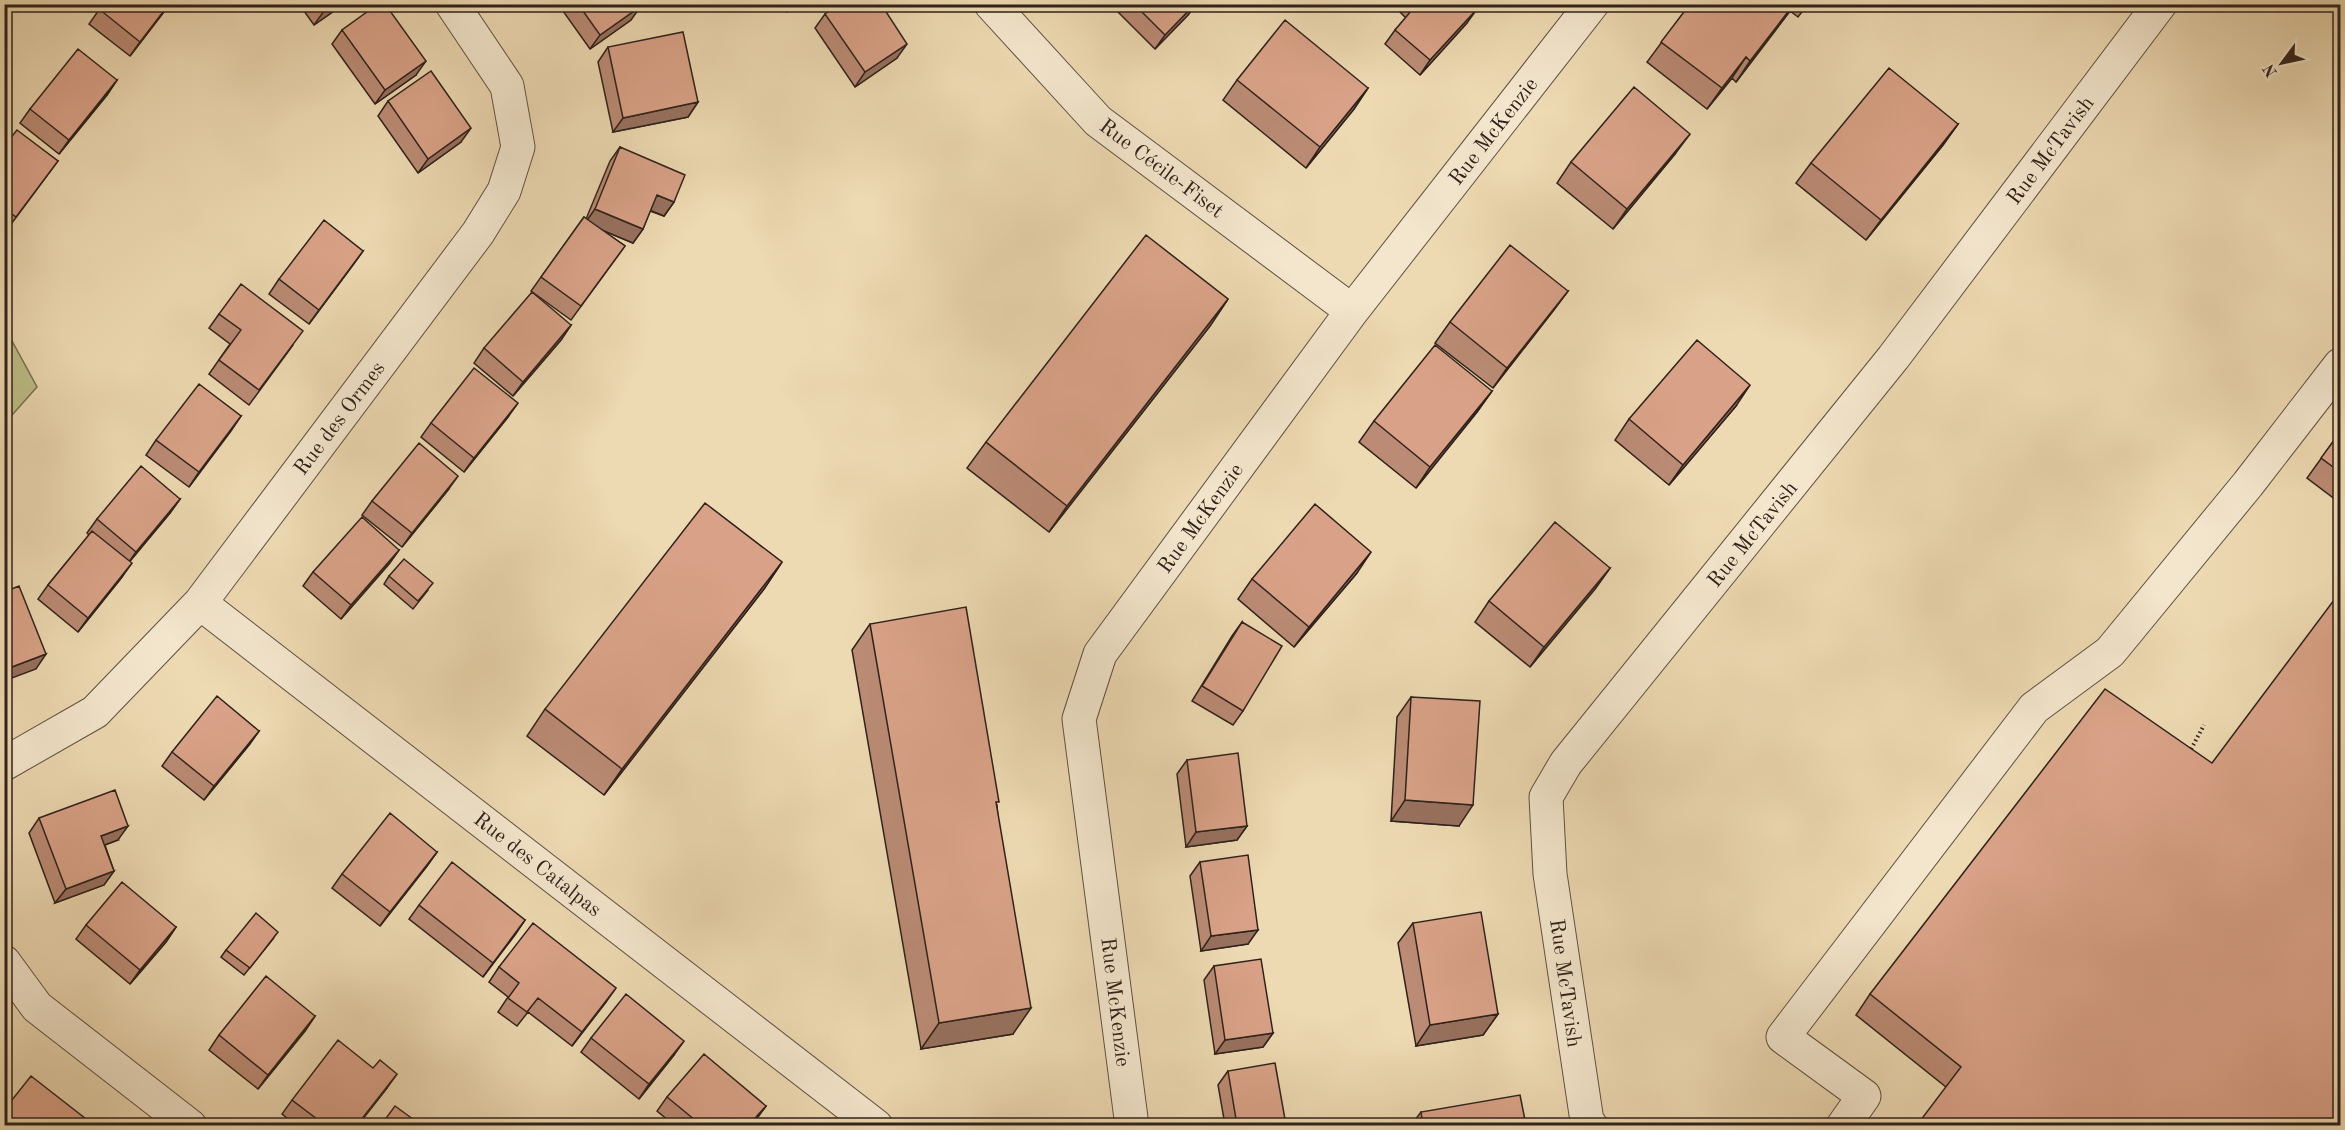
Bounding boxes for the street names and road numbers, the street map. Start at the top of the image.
street label: Rue McKenzie [1446,74,1542,190]
street label: Rue McTavish [2004,93,2099,209]
street label: Rue Cécile-Fiset [1095,116,1227,223]
street label: Rue des Ormes [291,358,390,480]
street label: Rue McKenzie [1155,460,1248,578]
street label: Rue McTavish [1704,478,1802,592]
street label: Rue des Catalpas [469,809,605,921]
street label: Rue McTavish [1545,918,1584,1049]
street label: Rue McKenzie [1096,936,1133,1068]

